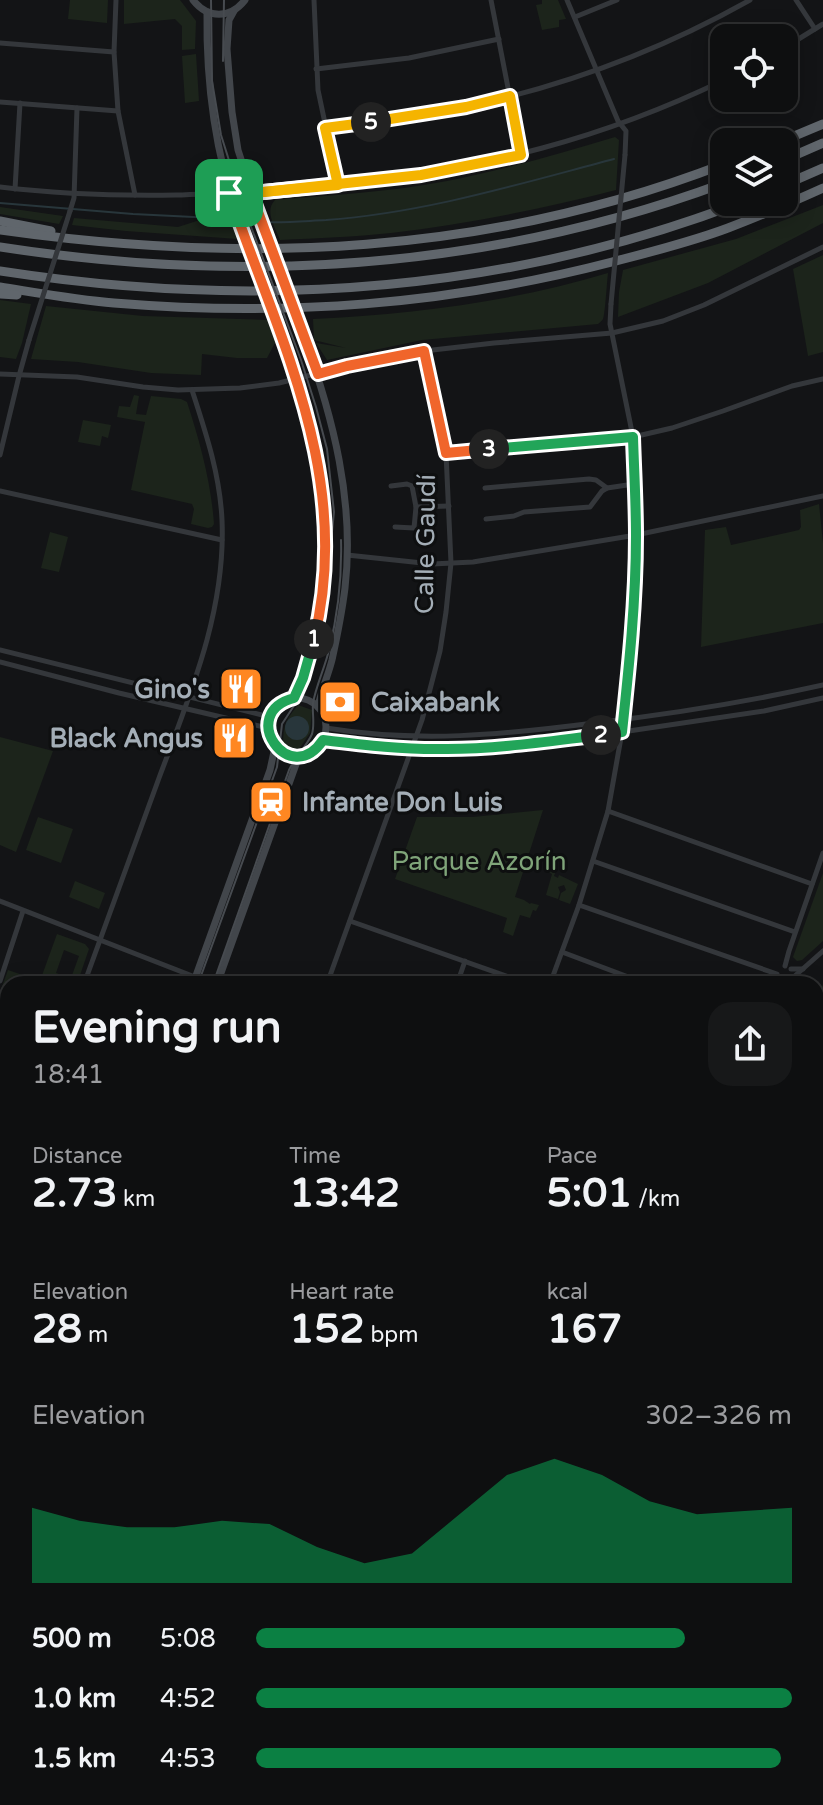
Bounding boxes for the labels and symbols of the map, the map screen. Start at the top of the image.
pin: 5 [351,102,391,142]
pin [195,159,263,227]
pin: 3 [469,429,509,469]
street label: Calle Gaudí [409,474,442,614]
pin: 1 [294,619,334,659]
restaurant icon: Gino's [217,665,265,713]
place label: Gino's [134,674,210,705]
bank icon: Caixabank [316,678,364,726]
place label: Caixabank [371,687,500,718]
restaurant icon: Black Angus [210,714,258,762]
pin: 2 [581,715,621,755]
place label: Black Angus [49,723,203,754]
station icon: Infante Don Luis [247,778,295,826]
place label: Infante Don Luis [302,787,503,818]
park label: Parque Azorín [391,846,567,877]

